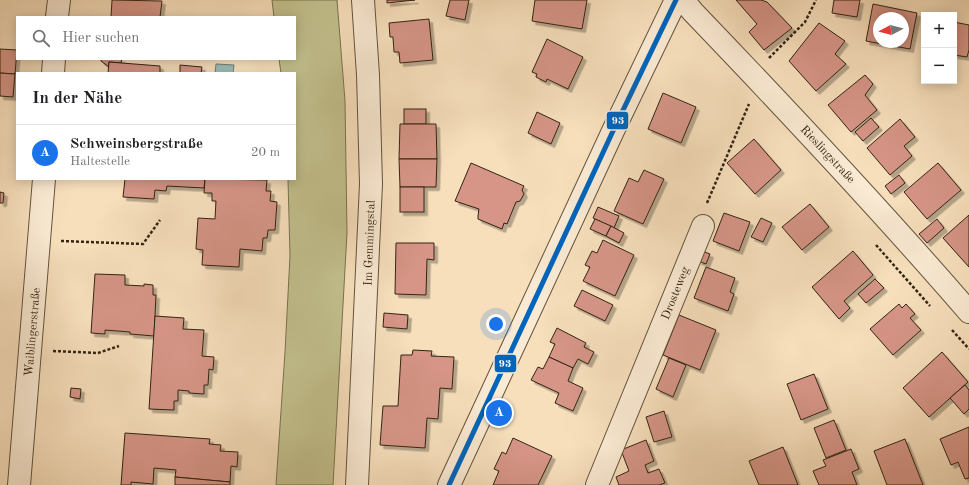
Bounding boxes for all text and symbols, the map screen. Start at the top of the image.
north arrow [873,12,909,48]
map controls [921,12,957,84]
button: + [921,12,957,48]
search box [16,16,296,60]
icon: search [30,27,52,49]
text: Hier suchen [62,31,139,46]
button: − [921,48,957,84]
text: In der Nähe [32,90,122,107]
line badge: 93 [606,111,629,130]
text: 93 [612,116,624,127]
street label: Rieslingstraße [798,123,857,186]
text: Schweinsbergstraße [70,137,203,152]
text: A [40,146,50,159]
text: 20 m [251,146,280,159]
text: Haltestelle [70,155,130,168]
street label: Im Gemmingstal [363,200,377,286]
street label: Drosteweg [660,265,692,322]
street label: Waiblingerstraße [23,287,43,377]
your location [486,314,506,334]
line badge: 93 [494,354,517,373]
text: 93 [499,359,511,370]
pin: A [486,398,512,428]

